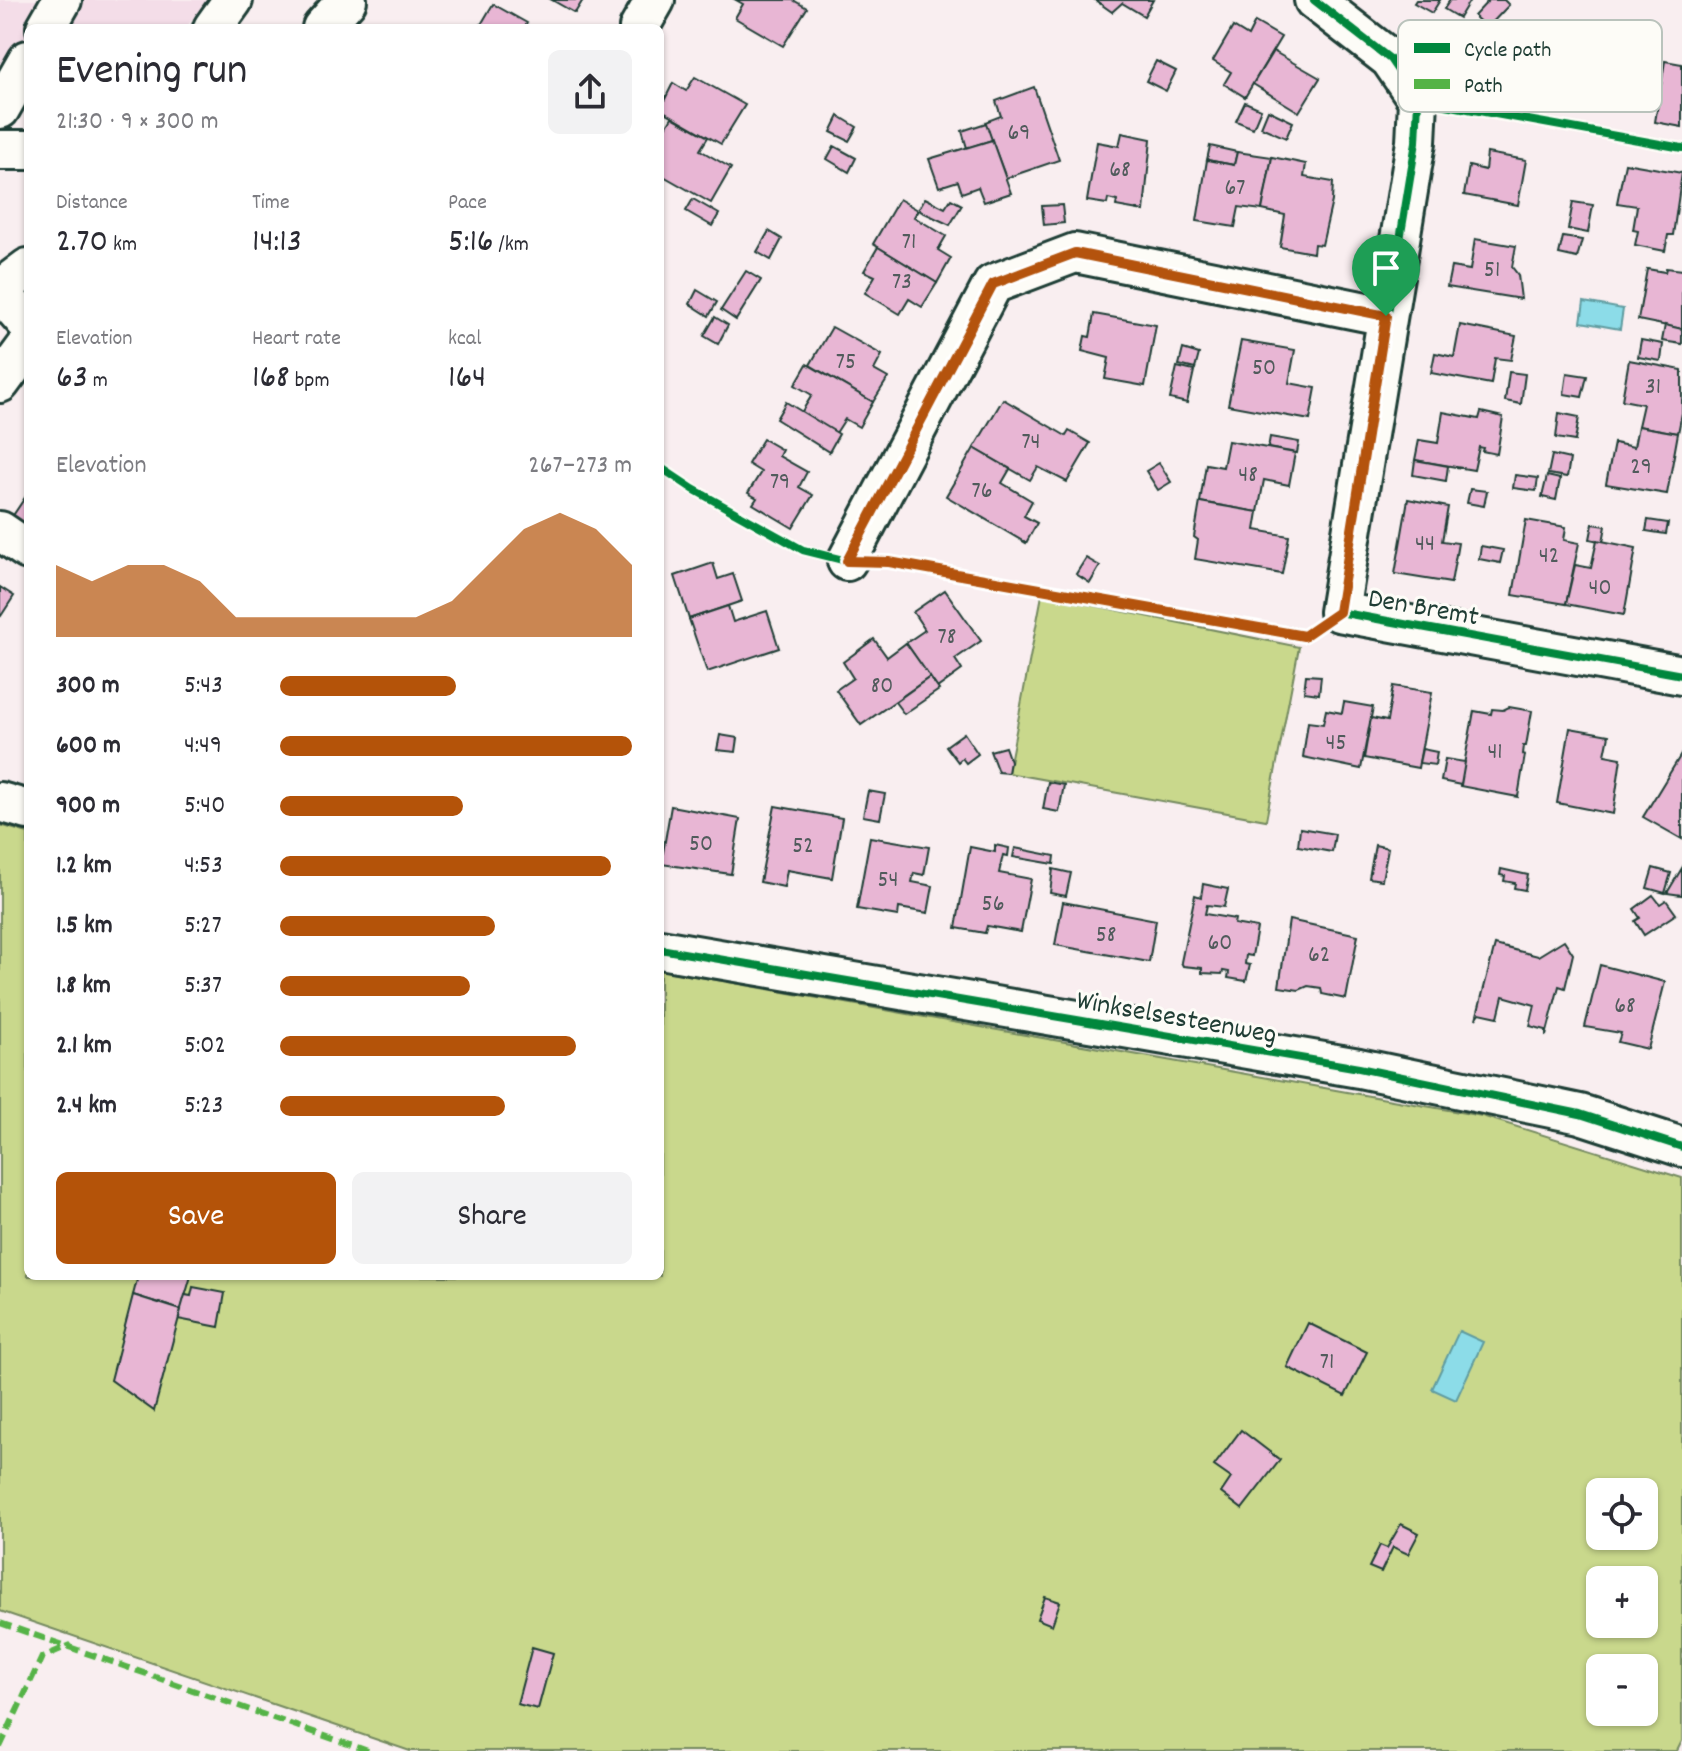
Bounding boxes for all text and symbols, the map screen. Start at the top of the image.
legend [1398,20,1662,112]
text: Cycle path [1464,36,1551,67]
text: Evening run [56,42,247,105]
button: share [548,50,632,134]
text: Path [1464,72,1503,103]
text: 21:30 · 9 × 300 m [56,104,219,141]
house number: 69 [1008,117,1030,151]
house number: 68 [1109,154,1131,188]
house number: 67 [1225,172,1245,206]
text: Distance [56,188,128,219]
text: Time [252,188,290,219]
text: Pace [448,188,487,219]
text: 2.70 [56,219,108,268]
text: 14:13 [252,219,302,268]
text: 5:16 [448,219,494,268]
house number: 71 [902,226,916,260]
text: km [108,230,137,261]
text: /km [494,230,529,261]
pin [1352,234,1420,316]
icon: arrive [1364,246,1408,290]
house number: 51 [1484,254,1500,288]
house number: 73 [892,266,912,300]
text: Elevation [56,324,133,355]
text: Heart rate [252,324,341,355]
text: kcal [448,324,481,355]
house number: 75 [836,346,856,380]
house number: 50 [1252,352,1276,386]
text: 63 [56,355,88,404]
text: 168 [252,355,290,404]
text: 164 [448,355,486,404]
text: m [88,366,108,397]
text: bpm [290,366,330,397]
house number: 31 [1645,371,1661,405]
house number: 74 [1021,426,1041,460]
text: Elevation [56,448,146,485]
text: 267–273 m [528,448,632,485]
house number: 29 [1630,451,1652,485]
house number: 48 [1238,459,1258,493]
house number: 79 [770,466,790,500]
house number: 76 [972,475,992,509]
house number: 44 [1415,528,1435,562]
house number: 42 [1539,540,1559,574]
house number: 40 [1588,572,1612,606]
street label: Den Bremt [1365,581,1482,639]
house number: 78 [938,621,956,655]
text: 300 m [56,668,120,705]
text: 5:43 [184,668,223,705]
house number: 80 [871,670,893,704]
house number: 45 [1325,727,1347,761]
text: 600 m [56,728,121,765]
text: 4:49 [184,728,222,765]
house number: 41 [1487,736,1503,770]
text: 900 m [56,788,120,825]
text: 5:40 [184,788,225,825]
house number: 50 [689,828,713,862]
house number: 52 [792,830,814,864]
text: 1.2 km [56,848,112,885]
text: 4:53 [184,848,223,885]
house number: 54 [877,864,899,898]
house number: 56 [982,888,1004,922]
text: 1.5 km [56,908,113,945]
text: 5:27 [184,908,222,945]
house number: 58 [1096,919,1116,953]
house number: 60 [1208,927,1232,961]
house number: 62 [1308,939,1330,973]
text: 1.8 km [56,968,111,1005]
text: 5:37 [184,968,222,1005]
street label: Winkselsesteenweg [1073,983,1279,1057]
house number: 68 [1614,990,1636,1024]
text: 2.1 km [56,1028,112,1065]
text: 5:02 [184,1028,226,1065]
text: 2.4 km [56,1088,117,1125]
text: 5:23 [184,1088,223,1125]
button: Save [56,1172,336,1264]
button: Share [352,1172,632,1264]
house number: 71 [1320,1346,1334,1380]
map controls [1586,1478,1658,1726]
button: locate [1586,1478,1658,1550]
button: + [1586,1566,1658,1638]
button: − [1586,1654,1658,1726]

